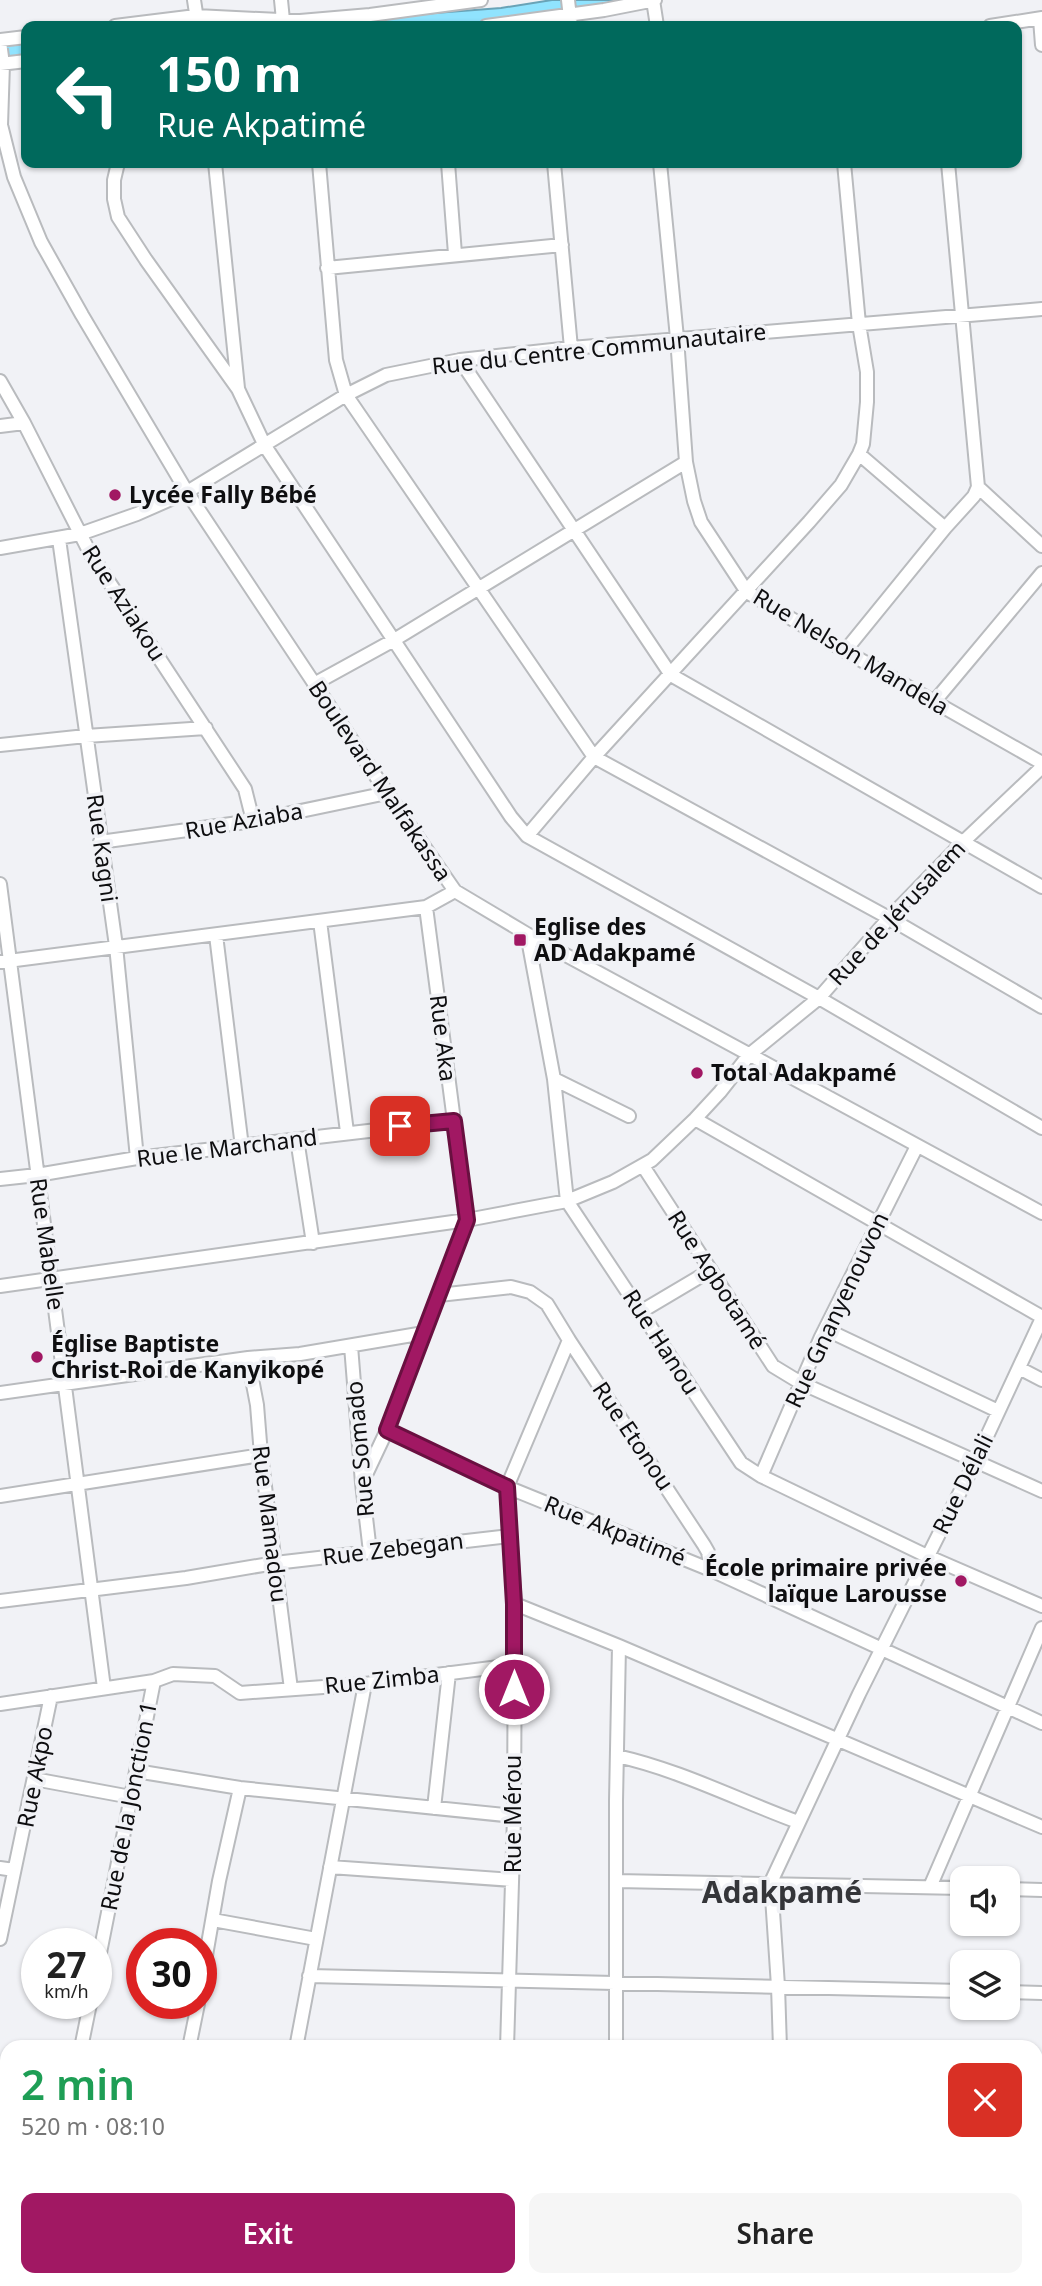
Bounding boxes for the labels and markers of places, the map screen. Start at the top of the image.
place label: Lycée Fally Bébé [129,478,317,510]
marker: Lycée Fally Bébé [107,487,123,503]
place label: Eglise des AD Adakpamé [534,910,696,968]
marker: Eglise des AD Adakpamé [512,932,528,948]
place label: Total Adakpamé [711,1056,897,1088]
marker: Total Adakpamé [689,1065,705,1081]
pin [370,1096,430,1156]
place label: Église Baptiste Christ-Roi de Kanyikopé [51,1327,324,1385]
marker: Église Baptiste Christ-Roi de Kanyikopé [29,1349,45,1365]
place label: École primaire privée laïque Larousse [705,1551,947,1609]
marker: École primaire privée laïque Larousse [953,1573,969,1589]

